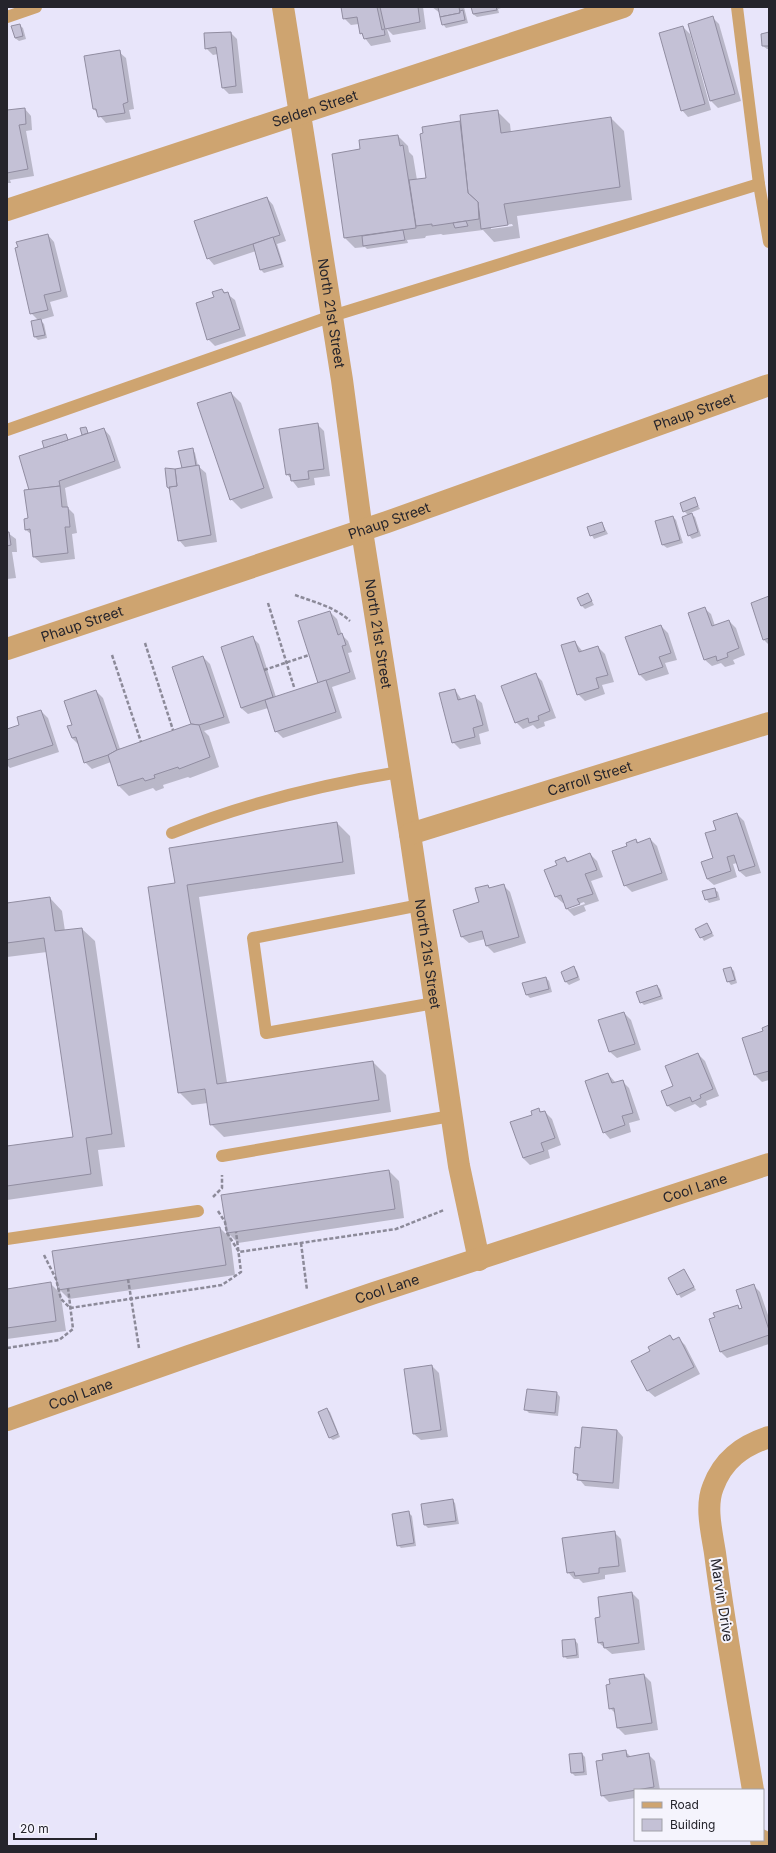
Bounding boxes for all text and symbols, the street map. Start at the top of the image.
street label: Selden Street [270,86,360,130]
street label: North 21st Street [315,257,349,370]
street label: Phaup Street [651,389,737,434]
street label: Phaup Street [346,498,433,542]
street label: North 21st Street [362,578,396,690]
street label: Phaup Street [39,602,125,645]
street label: Carroll Street [545,757,634,799]
street label: North 21st Street [412,898,445,1010]
street label: Cool Lane [660,1169,729,1206]
street label: Cool Lane [352,1270,421,1307]
street label: Cool Lane [46,1375,115,1413]
street label: Marvin Drive [708,1557,737,1643]
legend [634,1789,764,1841]
text: Road [670,1797,699,1812]
scale bar [14,1815,96,1841]
text: Building [670,1817,715,1832]
text: 20 m [20,1821,49,1836]

